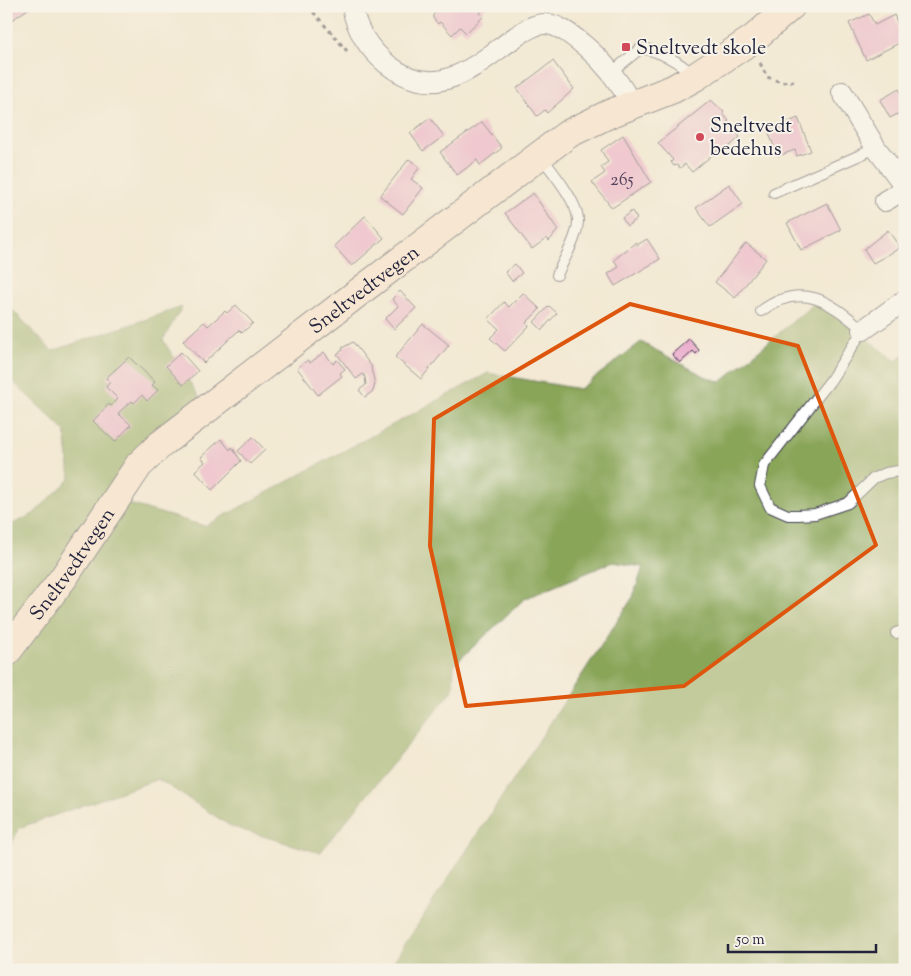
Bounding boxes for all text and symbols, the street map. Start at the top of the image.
place label: Sneltvedt skole [636,35,766,64]
marker: Sneltvedt skole [620,41,632,53]
place label: Sneltvedt bedehus [710,113,792,165]
marker: Sneltvedt bedehus [694,131,706,143]
house number: 265 [610,168,634,194]
street label: Sneltvedtvegen [304,239,427,342]
street label: Sneltvedtvegen [24,502,124,628]
scale bar [728,921,876,953]
text: 50 m [735,930,765,951]

